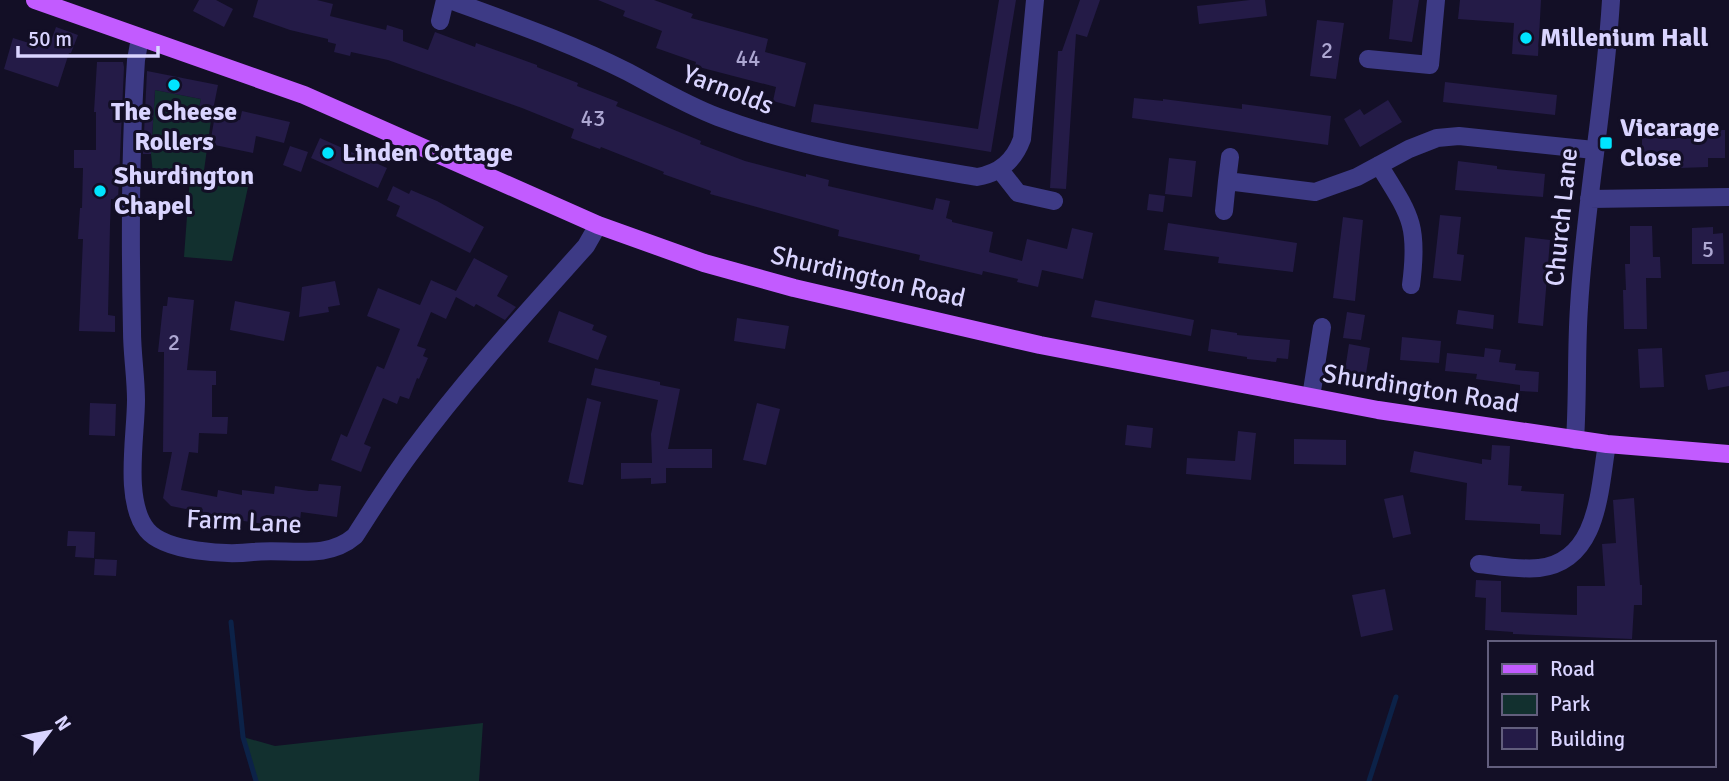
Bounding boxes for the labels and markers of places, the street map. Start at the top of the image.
place label: Millenium Hall [1540,22,1708,54]
marker: Millenium Hall [1518,30,1534,46]
marker: The Cheese Rollers [166,77,182,93]
place label: The Cheese Rollers [111,96,237,158]
place label: Vicarage Close [1620,112,1719,174]
marker: Vicarage Close [1598,135,1614,151]
place label: Linden Cottage [342,137,513,169]
marker: Linden Cottage [320,145,336,161]
place label: Shurdington Chapel [114,160,254,222]
marker: Shurdington Chapel [92,183,108,199]

